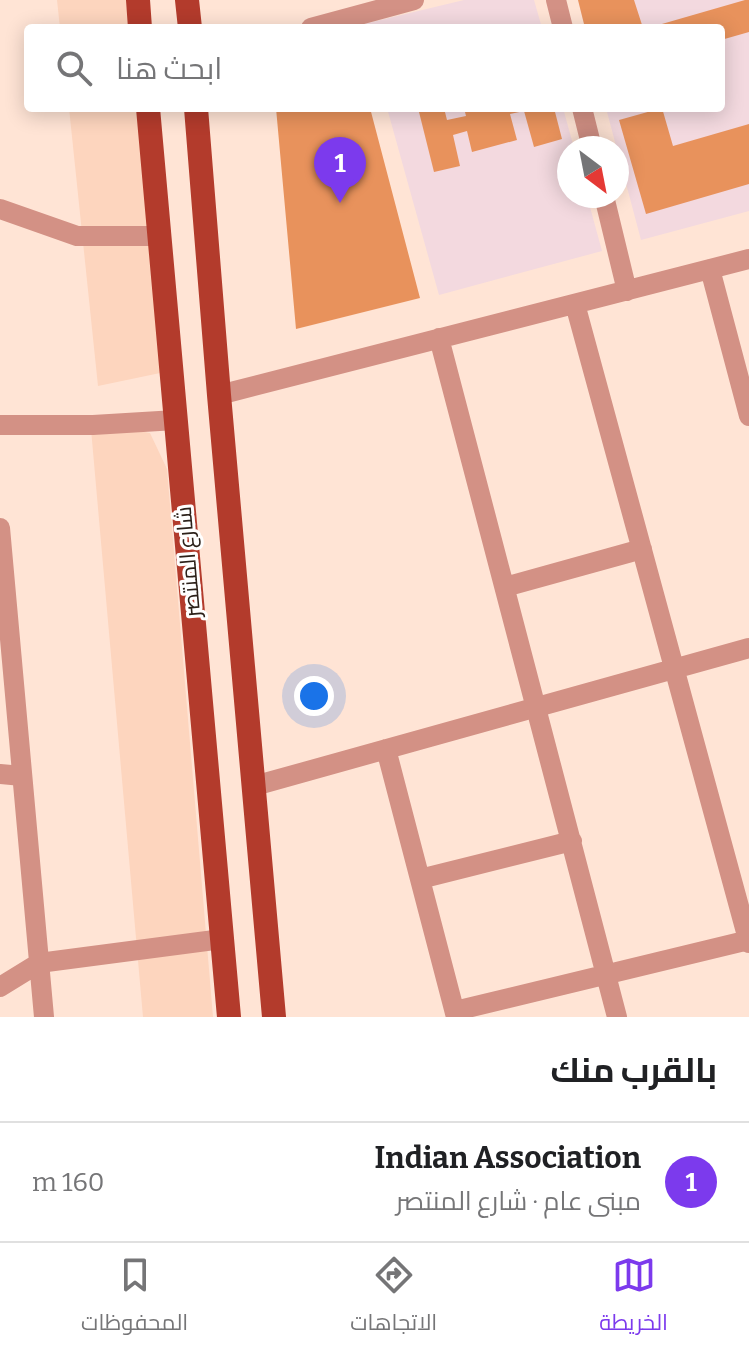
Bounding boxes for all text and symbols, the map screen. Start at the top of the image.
search box [24,24,725,112]
icon: search [52,46,96,90]
text: ابحث هنا [116,51,222,87]
north arrow [557,136,629,208]
pin: 1 [314,137,366,203]
street label: شارع المنتصر [170,505,207,621]
your location [294,676,334,716]
text: بالقرب منك [551,1050,717,1091]
text: Indian Association [374,1140,641,1176]
text: 160 m [32,1167,105,1198]
text: 1 [685,1167,697,1198]
text: مبنى عام · شارع المنتصر [396,1186,641,1217]
tab: المحفوظات [81,1253,188,1343]
tab: الاتجاهات [350,1253,437,1343]
tab: الخريطة [599,1253,668,1343]

